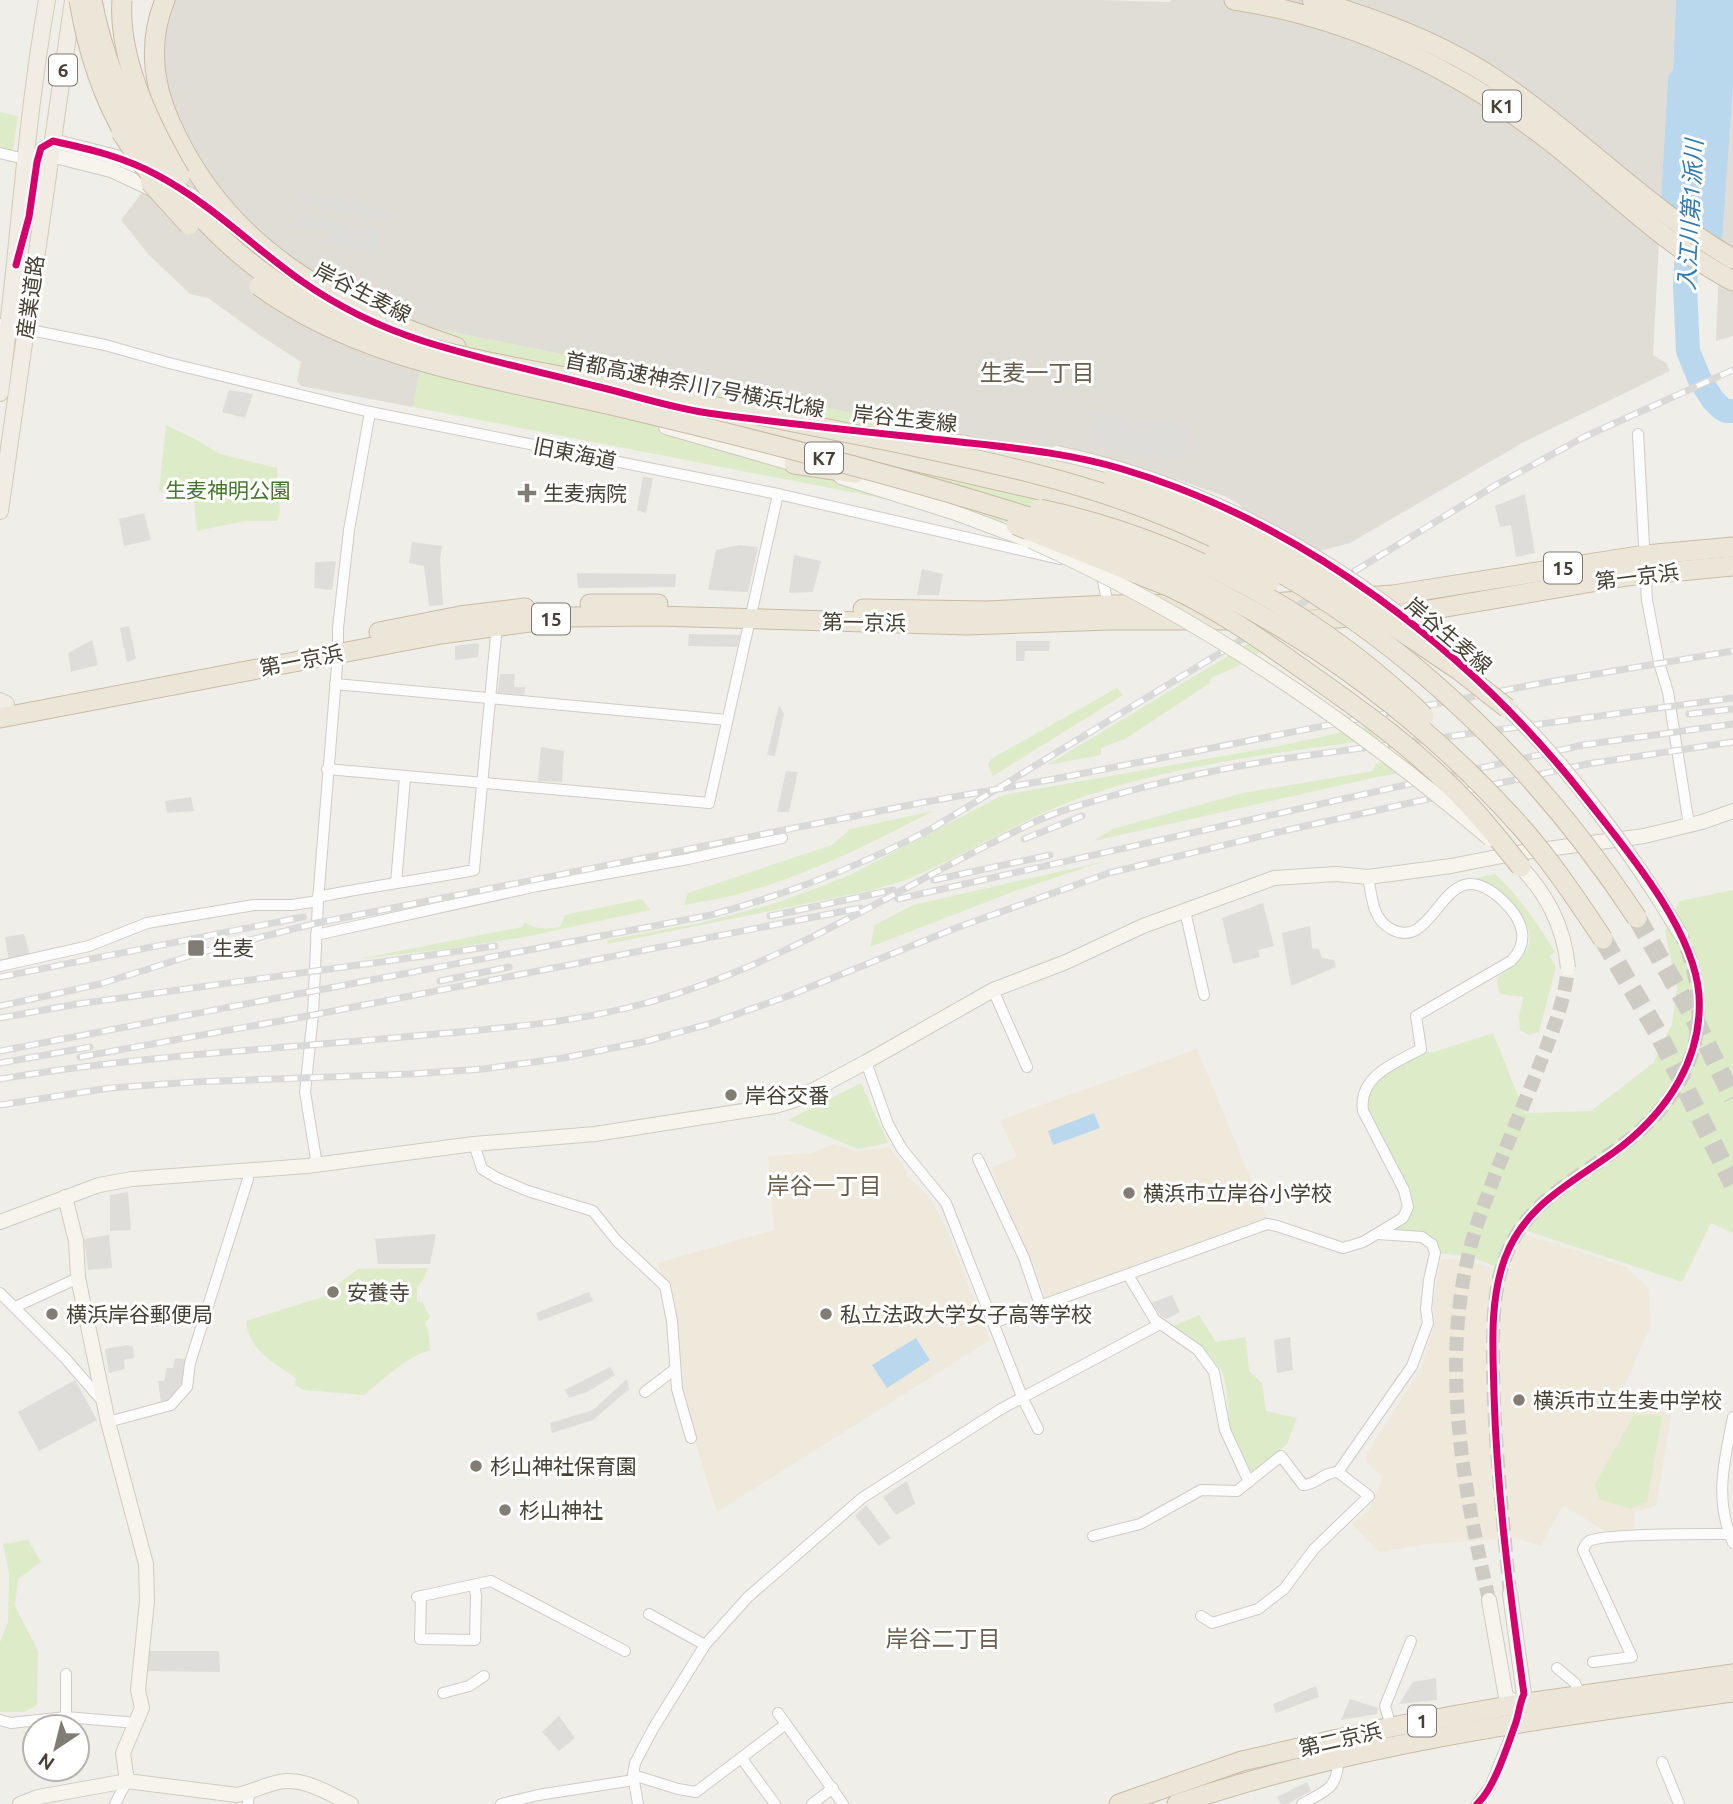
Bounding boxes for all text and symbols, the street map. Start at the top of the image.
road number: 6 [49,54,77,86]
road number: K1 [1483,90,1521,122]
water label: 入江川第1派川 [1674,136,1707,291]
street label: 産業道路 [12,254,48,340]
street label: 岸谷生麦線 [311,257,415,327]
street label: 首都高速神奈川7号横浜北線 [563,347,827,421]
district label: 生麦一丁目 [980,360,1095,385]
street label: 岸谷生麦線 [852,401,958,435]
street label: 旧東海道 [531,433,619,473]
road number: K7 [805,442,843,474]
park label: 生麦神明公園 [165,478,291,502]
place label: 生麦病院 [543,481,627,505]
marker: 生麦病院 [517,483,537,503]
road number: 15 [1544,552,1582,583]
street label: 第一京浜 [1594,559,1680,593]
street label: 岸谷生麦線 [1401,592,1497,678]
road number: 15 [532,604,570,634]
street label: 第一京浜 [822,609,906,635]
street label: 第一京浜 [257,640,345,680]
place label: 生麦 [212,936,254,960]
marker: 生麦 [186,938,206,958]
place label: 岸谷交番 [745,1083,829,1107]
marker: 岸谷交番 [723,1087,739,1103]
district label: 岸谷一丁目 [767,1173,882,1198]
place label: 横浜市立岸谷小学校 [1143,1181,1332,1205]
marker: 横浜市立岸谷小学校 [1121,1185,1137,1201]
place label: 安養寺 [347,1280,410,1304]
marker: 安養寺 [325,1284,341,1300]
place label: 横浜岸谷郵便局 [66,1302,213,1326]
place label: 私立法政大学女子高等学校 [840,1302,1092,1326]
marker: 横浜岸谷郵便局 [44,1306,60,1322]
marker: 私立法政大学女子高等学校 [818,1306,834,1322]
place label: 横浜市立生麦中学校 [1533,1388,1722,1412]
marker: 横浜市立生麦中学校 [1511,1392,1527,1408]
place label: 杉山神社保育園 [490,1454,637,1478]
marker: 杉山神社保育園 [468,1458,484,1474]
place label: 杉山神社 [519,1498,603,1522]
marker: 杉山神社 [497,1502,513,1518]
district label: 岸谷二丁目 [886,1626,1001,1651]
road number: 1 [1408,1706,1436,1736]
north arrow [21,1713,91,1783]
street label: 第二京浜 [1296,1718,1384,1760]
text: N [34,1749,58,1775]

